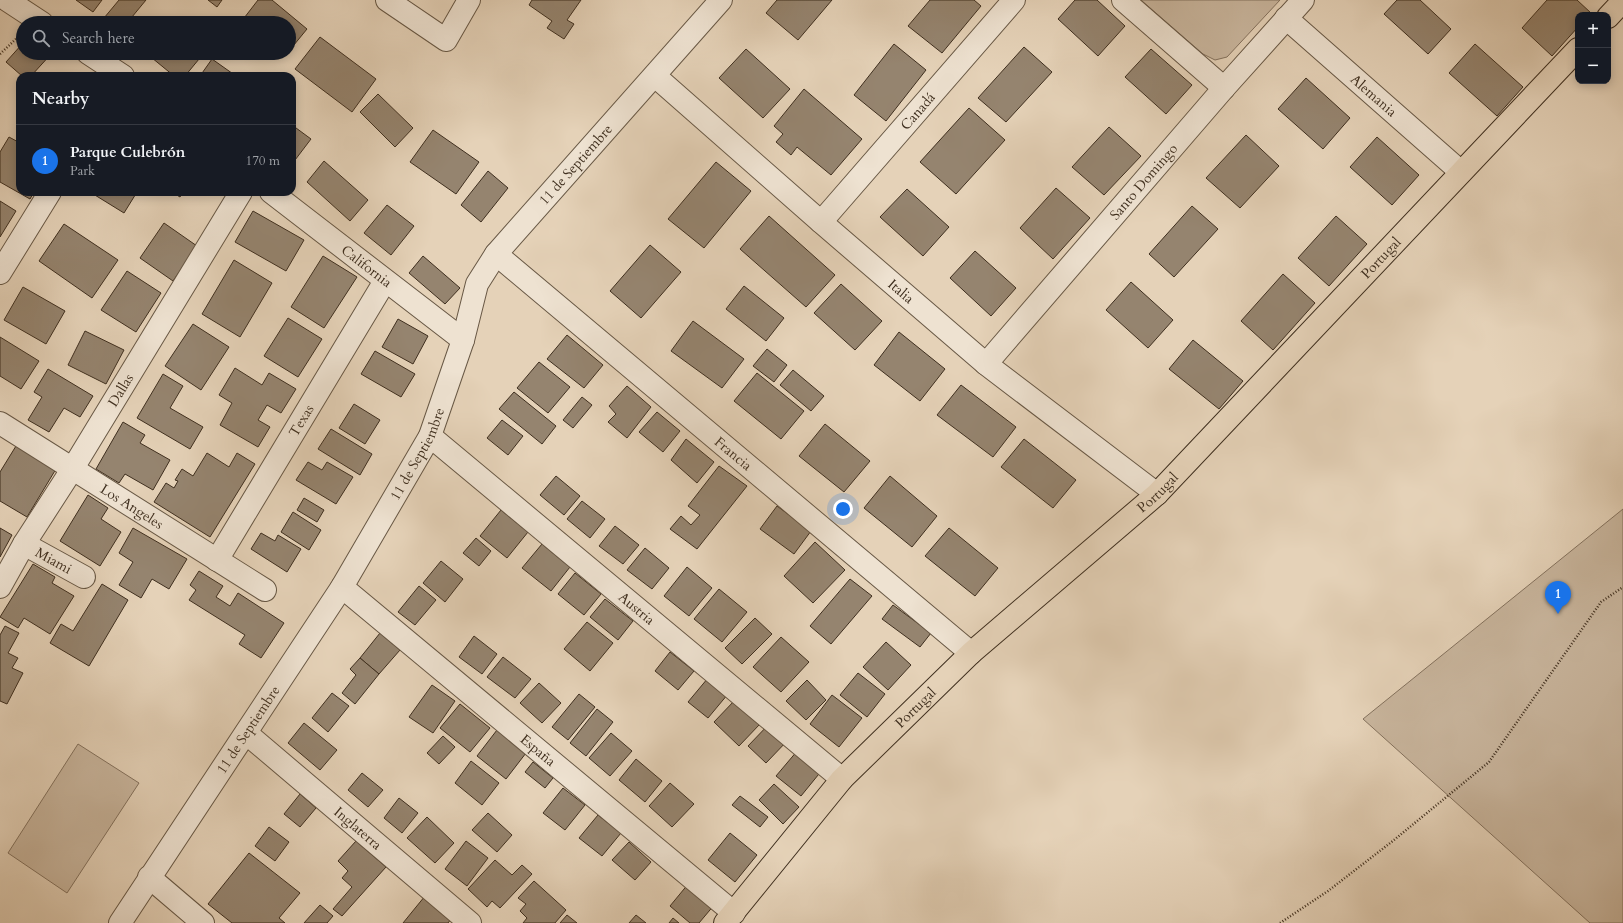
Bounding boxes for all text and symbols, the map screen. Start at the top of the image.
map controls [1575,12,1611,84]
button: + [1575,12,1611,48]
search box [16,16,296,60]
icon: search [30,27,52,49]
text: Search here [62,28,135,48]
button: − [1575,48,1611,84]
street label: Alemania [1347,70,1401,121]
text: Nearby [32,87,89,110]
street label: Canadá [896,88,939,134]
street label: 11 de Septiembre [534,120,616,209]
street label: Santo Domingo [1105,139,1182,224]
text: Parque Culebrón [70,142,185,162]
text: 1 [42,152,48,170]
text: 170 m [246,152,280,170]
text: Park [70,162,95,180]
street label: Portugal [1356,232,1405,282]
street label: California [338,240,396,291]
street label: Italia [884,274,918,308]
street label: Dallas [103,370,138,410]
street label: Texas [284,400,318,440]
street label: 11 de Septiembre [385,405,449,503]
street label: Francia [711,432,756,475]
street label: Portugal [1133,468,1183,517]
street label: Los Angeles [97,479,167,533]
your location [833,499,853,519]
street label: Miami [32,543,75,578]
pin: 1 [1545,581,1571,614]
street label: Austria [615,587,659,629]
street label: 11 de Septiembre [212,682,284,777]
street label: Portugal [891,683,940,732]
street label: España [516,730,560,770]
street label: Inglaterra [330,802,386,854]

